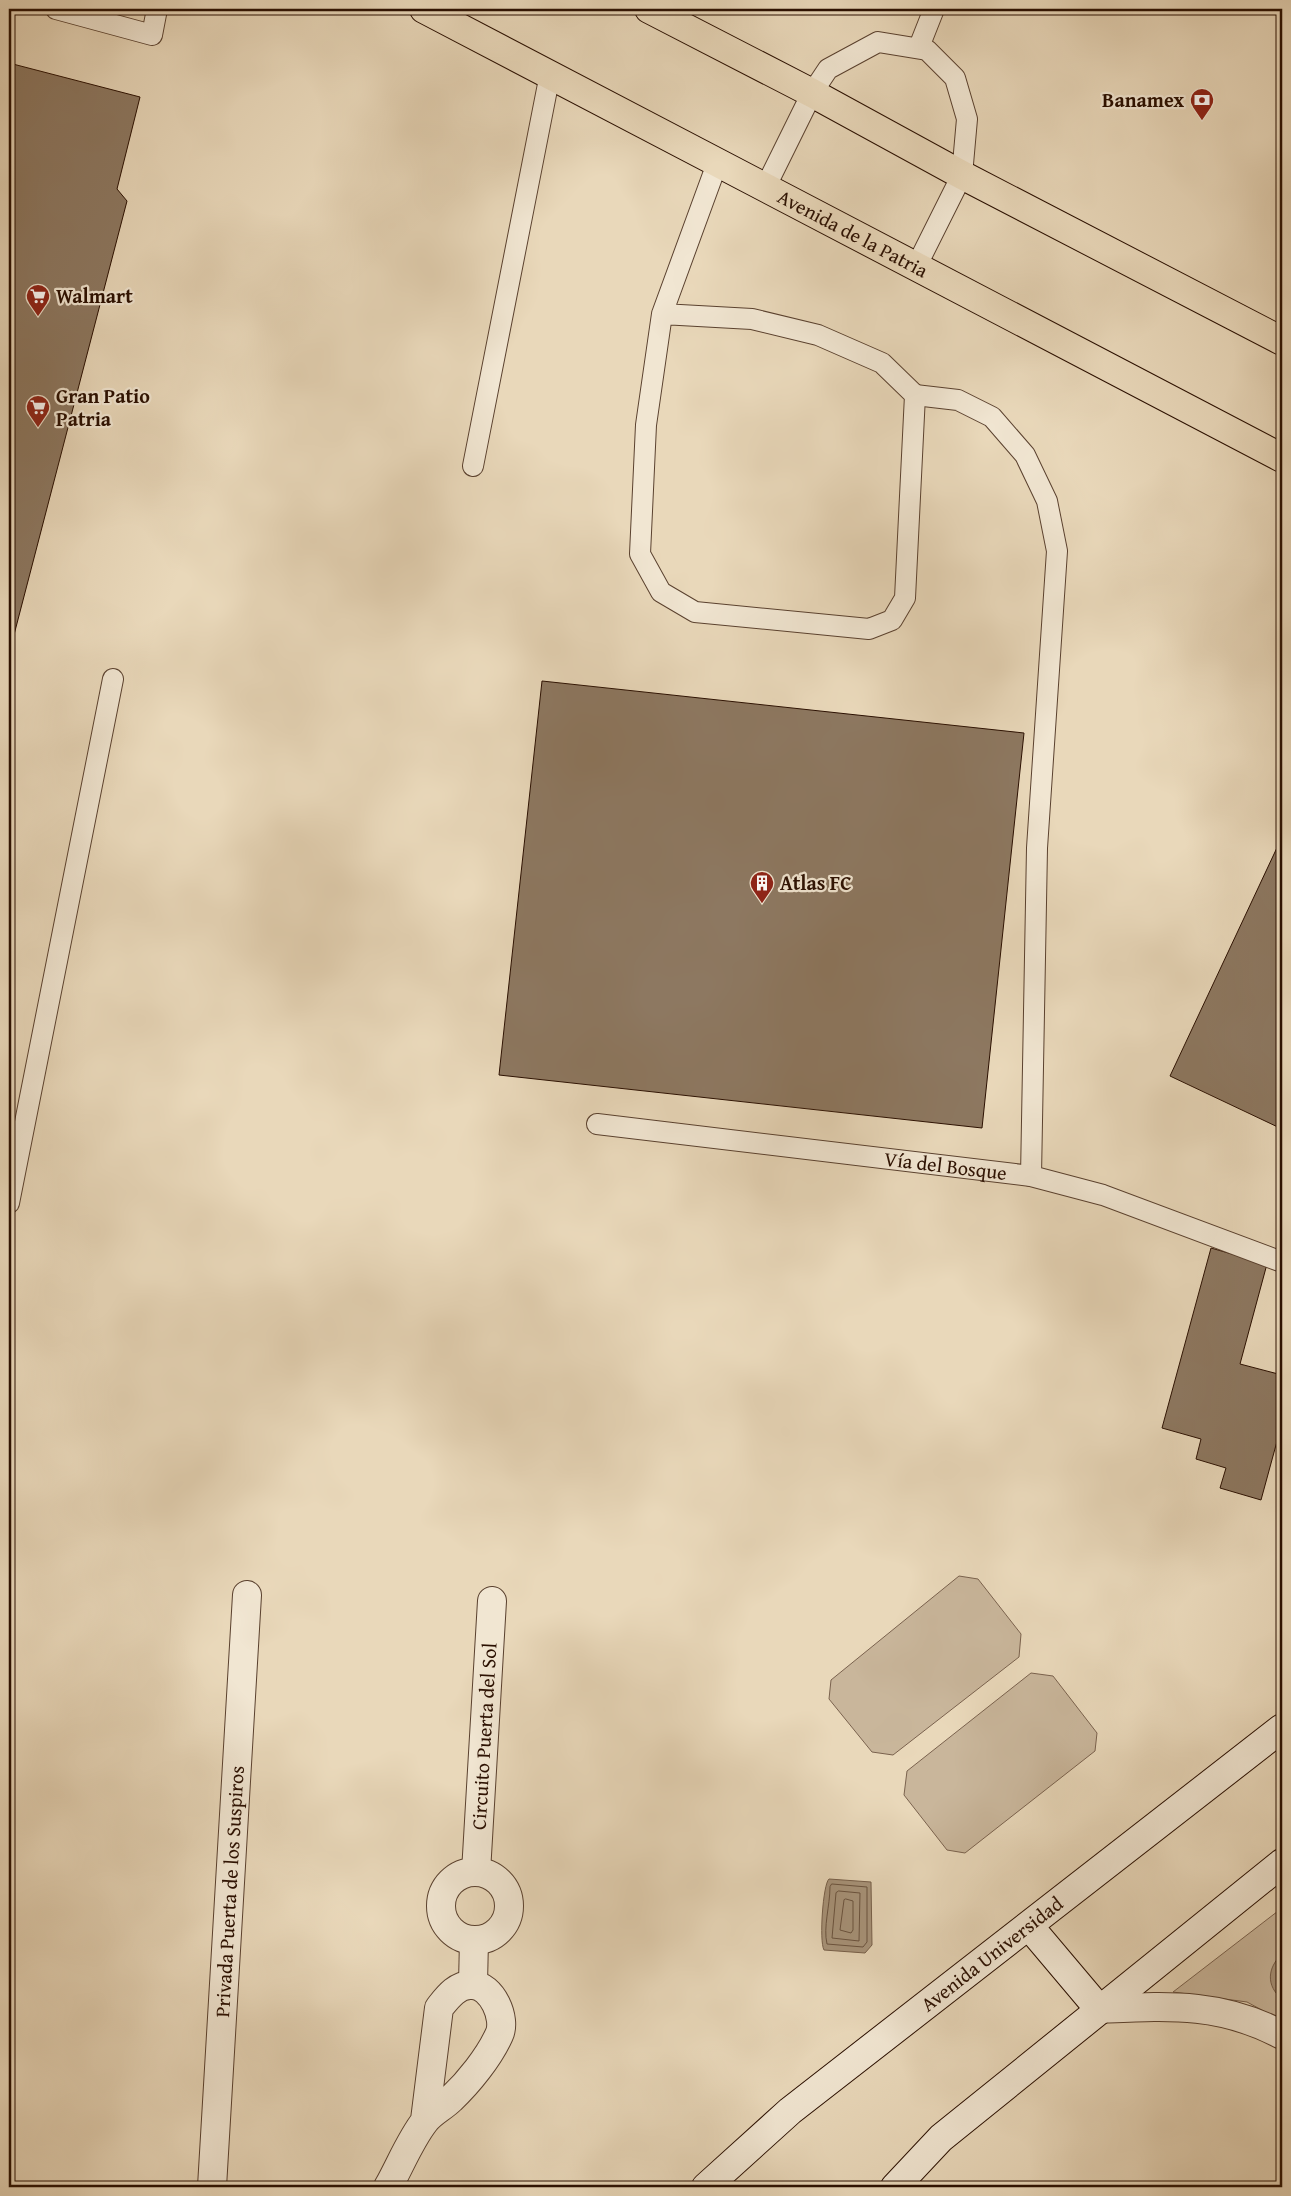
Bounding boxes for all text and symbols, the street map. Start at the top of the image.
place label: Banamex [1102,85,1184,114]
bank icon: Banamex [1189,87,1215,121]
street label: Avenida de la Patria [773,182,934,285]
place label: Walmart [56,281,133,310]
supermarket icon: Walmart [25,283,51,317]
place label: Gran Patio Patria [56,381,150,433]
supermarket icon: Gran Patio Patria [25,394,51,428]
place label: Atlas FC [780,868,851,897]
building icon: Atlas FC [749,870,775,904]
street label: Vía del Bosque [883,1144,1008,1187]
street label: Circuito Puerta del Sol [464,1641,504,1831]
street label: Privada Puerta de los Suspiros [207,1765,251,2018]
street label: Avenida Universidad [914,1889,1069,2018]

